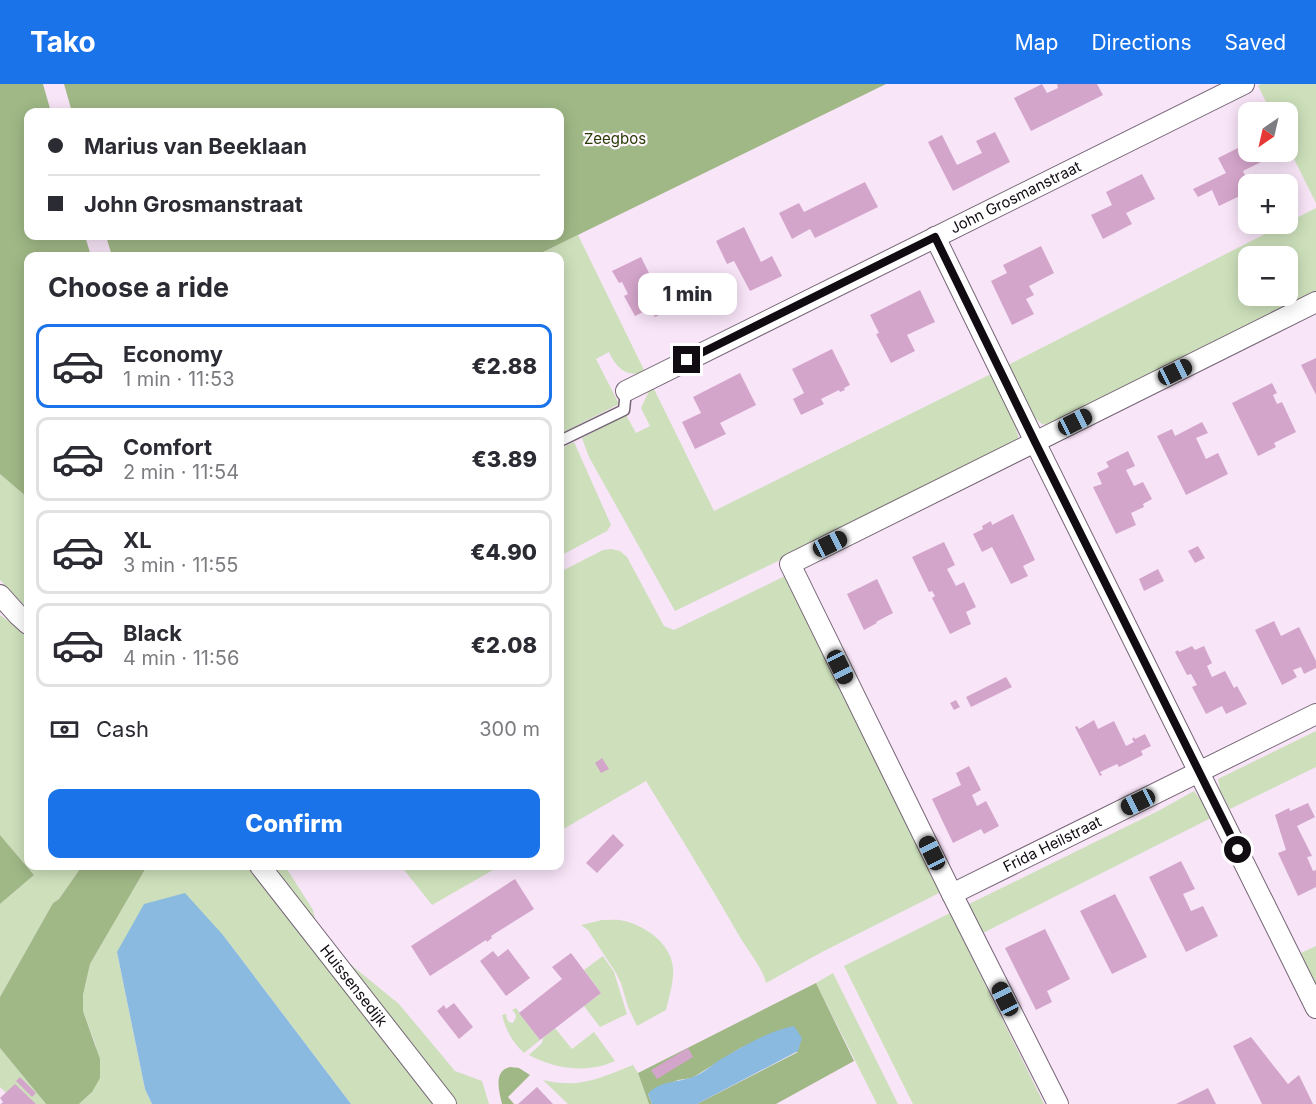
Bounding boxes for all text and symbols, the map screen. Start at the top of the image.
text: Tako [30,25,96,59]
text: Map [1015,30,1058,55]
text: Directions [1091,30,1192,55]
text: Saved [1225,30,1286,55]
north arrow [1238,102,1298,162]
map controls [1238,102,1298,306]
park label: Zeegbos [584,129,646,148]
text: Marius van Beeklaan [84,133,307,159]
street label: John Grosmanstraat [947,156,1084,238]
button: + [1238,174,1298,234]
text: John Grosmanstraat [84,191,303,217]
button: − [1238,246,1298,306]
text: Choose a ride [48,271,229,304]
callout: 1 min [638,273,736,315]
text: 1 min [662,282,713,306]
icon: car [51,339,105,393]
text: Economy [123,341,223,367]
route end [673,346,700,373]
text: €2.88 [471,353,537,379]
car [1155,356,1195,388]
text: 1 min · 11:53 [123,367,235,391]
car [1055,406,1095,438]
icon: car [51,432,105,486]
text: Comfort [123,434,212,460]
text: €3.89 [472,446,537,472]
text: 2 min · 11:54 [123,460,239,484]
icon: car [51,525,105,579]
text: XL [123,527,152,553]
car [810,528,850,560]
text: €4.90 [470,539,537,565]
text: 3 min · 11:55 [123,553,239,577]
icon: car [51,618,105,672]
text: Black [123,620,182,646]
text: €2.08 [471,632,537,658]
text: 4 min · 11:56 [123,646,239,670]
car [824,647,856,687]
icon: cash [48,713,81,746]
text: Cash [96,716,149,742]
text: 300 m [479,717,540,741]
car [1118,786,1158,818]
button: Confirm [48,789,540,858]
street label: Frida Heilstraat [1000,812,1105,876]
car [916,833,948,873]
route start [1224,836,1251,863]
street label: Huissensedijk [316,941,392,1031]
car [989,979,1021,1019]

